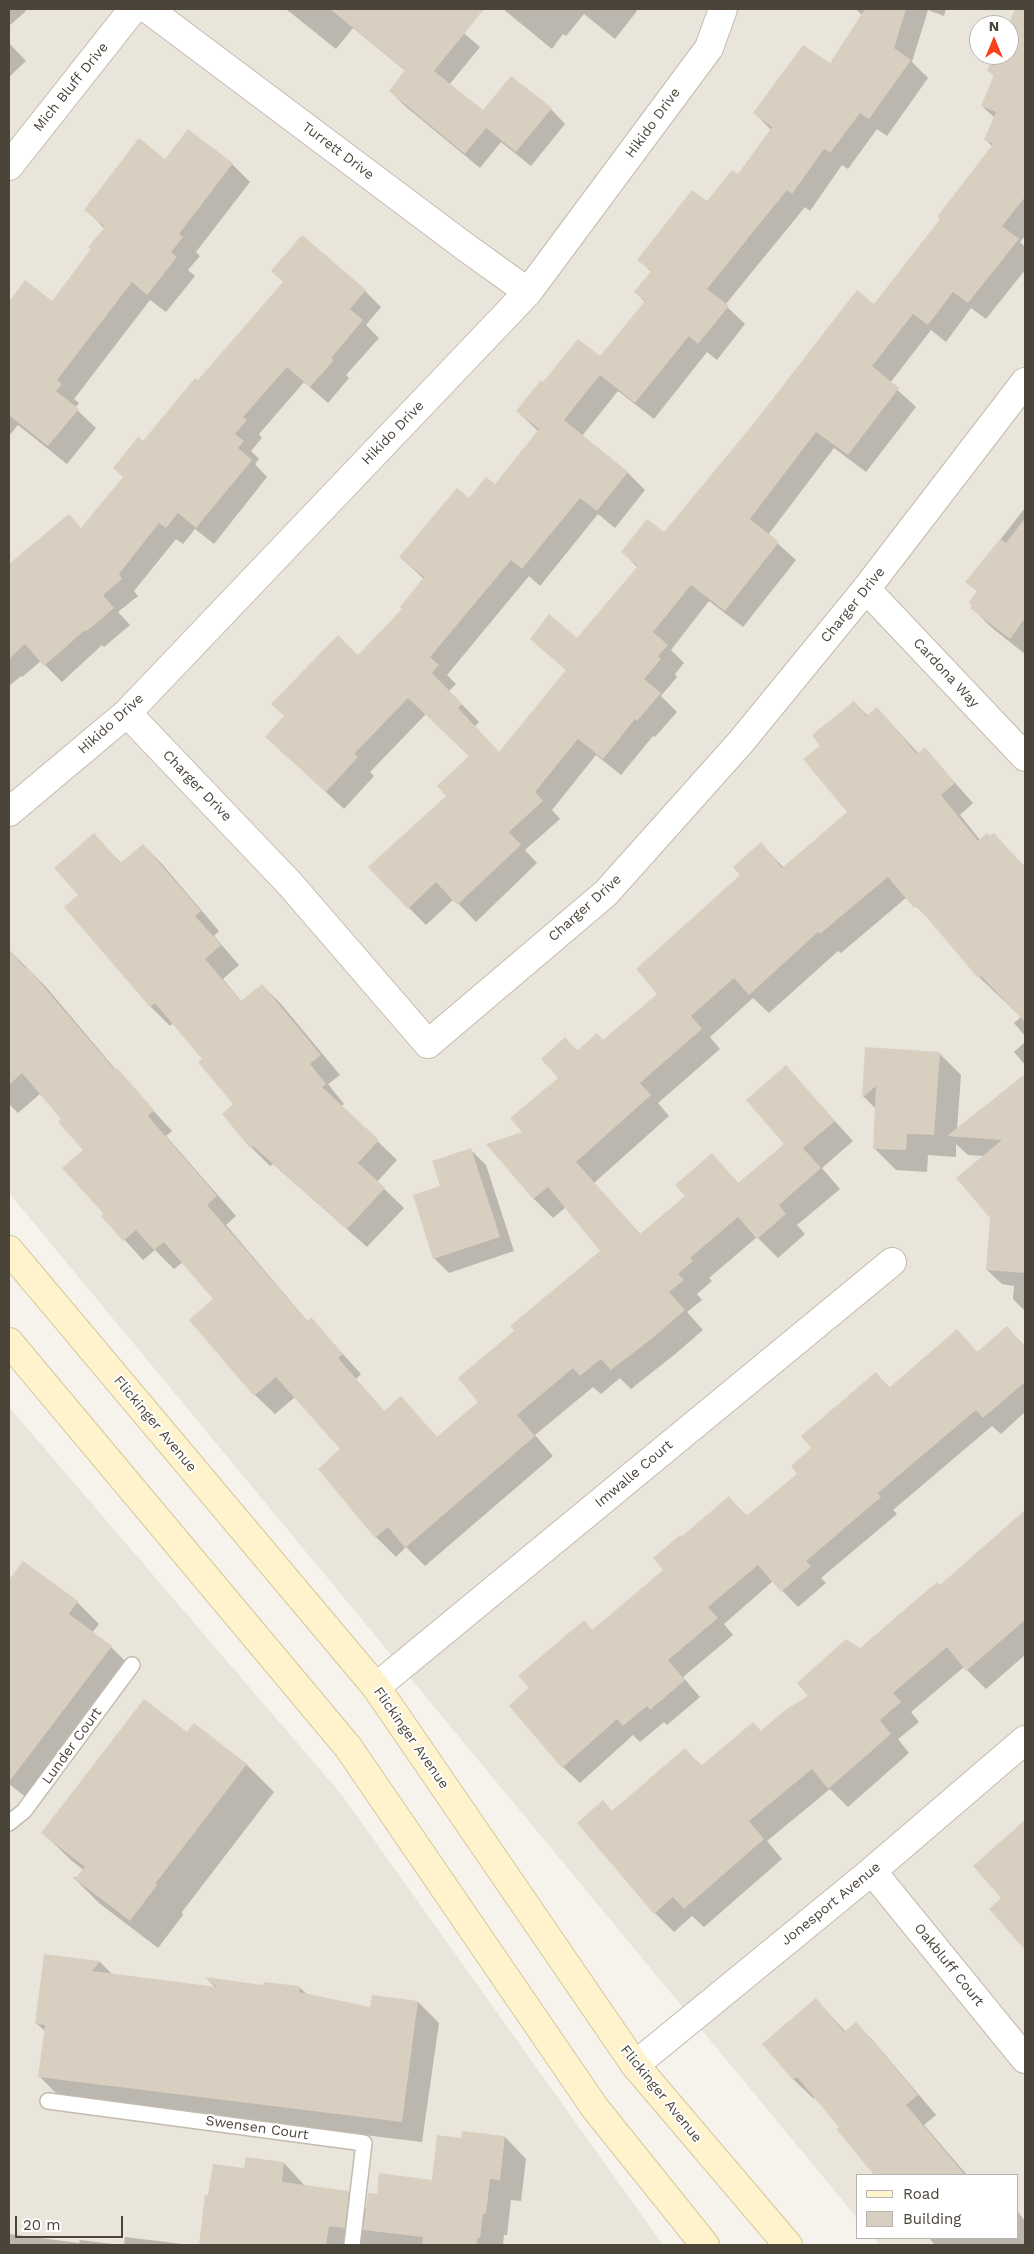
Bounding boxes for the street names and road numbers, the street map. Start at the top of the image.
street label: Mich Bluff Drive [30,39,112,135]
street label: Hikido Drive [622,85,684,161]
street label: Turrett Drive [299,119,377,183]
street label: Hikido Drive [358,398,428,468]
street label: Charger Drive [817,564,889,646]
street label: Cardona Way [909,635,983,711]
street label: Hikido Drive [75,690,147,758]
street label: Charger Drive [159,747,235,825]
street label: Charger Drive [545,871,625,945]
street label: Flickinger Avenue [110,1373,200,1475]
street label: Imwalle Court [592,1437,676,1511]
street label: Flickinger Avenue [370,1684,452,1792]
street label: Lunder Court [39,1704,105,1788]
street label: Jonesport Avenue [778,1859,884,1949]
street label: Oakbluff Court [910,1920,988,2010]
street label: Flickinger Avenue [617,2042,705,2146]
street label: Swensen Court [204,2112,310,2144]

